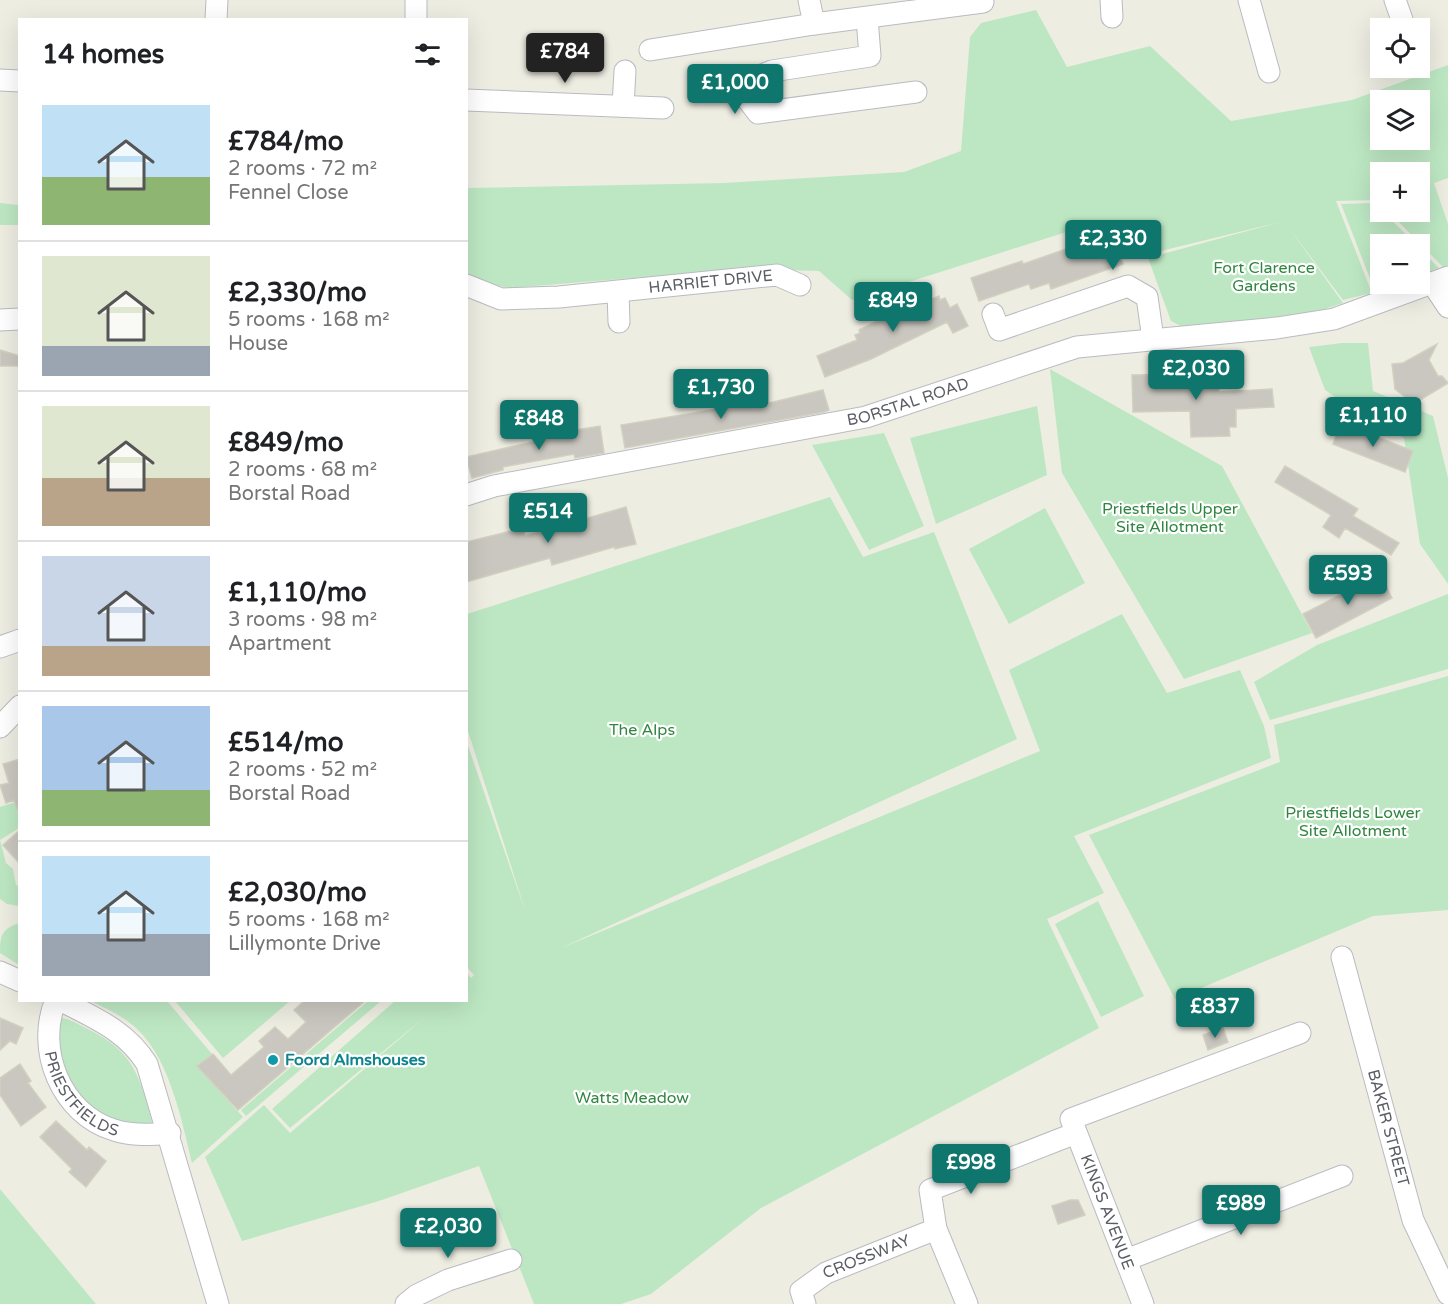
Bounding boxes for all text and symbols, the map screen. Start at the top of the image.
map controls [1370,18,1430,294]
button: locate [1370,18,1430,78]
pin: £784 [529,33,601,84]
icon: filters [411,38,444,71]
text: 14 homes [42,39,164,70]
text: £784 [540,40,590,64]
pin: £1,000 [686,64,784,115]
text: £1,000 [701,71,769,95]
button: layers [1370,90,1430,150]
text: £784/mo [228,126,344,157]
icon: home [90,129,162,201]
text: 2 rooms · 72 m² [228,157,377,181]
button: + [1370,162,1430,222]
text: Fennel Close [228,181,349,205]
pin: £2,330 [1064,220,1162,271]
text: £2,330 [1079,227,1147,251]
button: − [1370,234,1430,294]
park label: Fort Clarence Gardens [1213,258,1315,296]
street label: HARRIET DRIVE [647,265,774,298]
text: £2,330/mo [228,277,367,308]
icon: home [90,280,162,352]
pin: £849 [857,282,929,333]
text: £849 [868,289,918,313]
text: 5 rooms · 168 m² [228,308,390,332]
text: House [228,332,288,356]
pin: £2,030 [1147,350,1245,401]
text: £2,030 [1162,357,1230,381]
pin: £1,730 [672,369,770,420]
street label: BORSTAL ROAD [845,374,971,430]
text: £1,730 [687,376,755,400]
pin: £1,110 [1324,397,1422,448]
pin: £848 [503,400,575,451]
text: £1,110 [1339,404,1407,428]
text: £848 [514,407,564,431]
text: £849/mo [228,427,344,458]
icon: home [90,430,162,502]
text: 2 rooms · 68 m² [228,458,377,482]
text: Borstal Road [228,482,350,506]
pin: £514 [512,493,584,544]
park label: Priestfields Upper Site Allotment [1102,499,1239,537]
text: £514 [523,500,573,524]
pin: £593 [1312,555,1384,606]
text: £593 [1323,562,1373,586]
text: £1,110/mo [228,577,367,608]
icon: home [90,580,162,652]
text: 3 rooms · 98 m² [228,608,377,632]
text: Apartment [228,632,331,656]
park label: The Alps [609,720,675,740]
text: £514/mo [228,727,344,758]
icon: home [90,730,162,802]
text: 2 rooms · 52 m² [228,758,377,782]
text: Borstal Road [228,782,350,806]
park label: Priestfields Lower Site Allotment [1285,803,1422,841]
text: £2,030/mo [228,877,367,908]
icon: home [90,880,162,952]
text: 5 rooms · 168 m² [228,908,390,932]
text: Lillymonte Drive [228,932,381,956]
pin: £837 [1179,988,1251,1039]
text: £837 [1190,995,1240,1019]
street label: PRIESTFIELDS [40,1049,121,1141]
place label: Foord Almshouses [285,1050,426,1070]
marker: Foord Almshouses [266,1053,280,1067]
street label: BAKER STREET [1363,1067,1414,1189]
park label: Watts Meadow [575,1088,689,1108]
pin: £998 [935,1144,1007,1195]
text: £998 [946,1151,996,1175]
street label: KINGS AVENUE [1076,1151,1138,1273]
pin: £989 [1205,1185,1277,1236]
text: £989 [1216,1192,1266,1216]
pin: £2,030 [399,1208,497,1259]
text: £2,030 [414,1215,482,1239]
street label: CROSSWAY [820,1230,913,1283]

